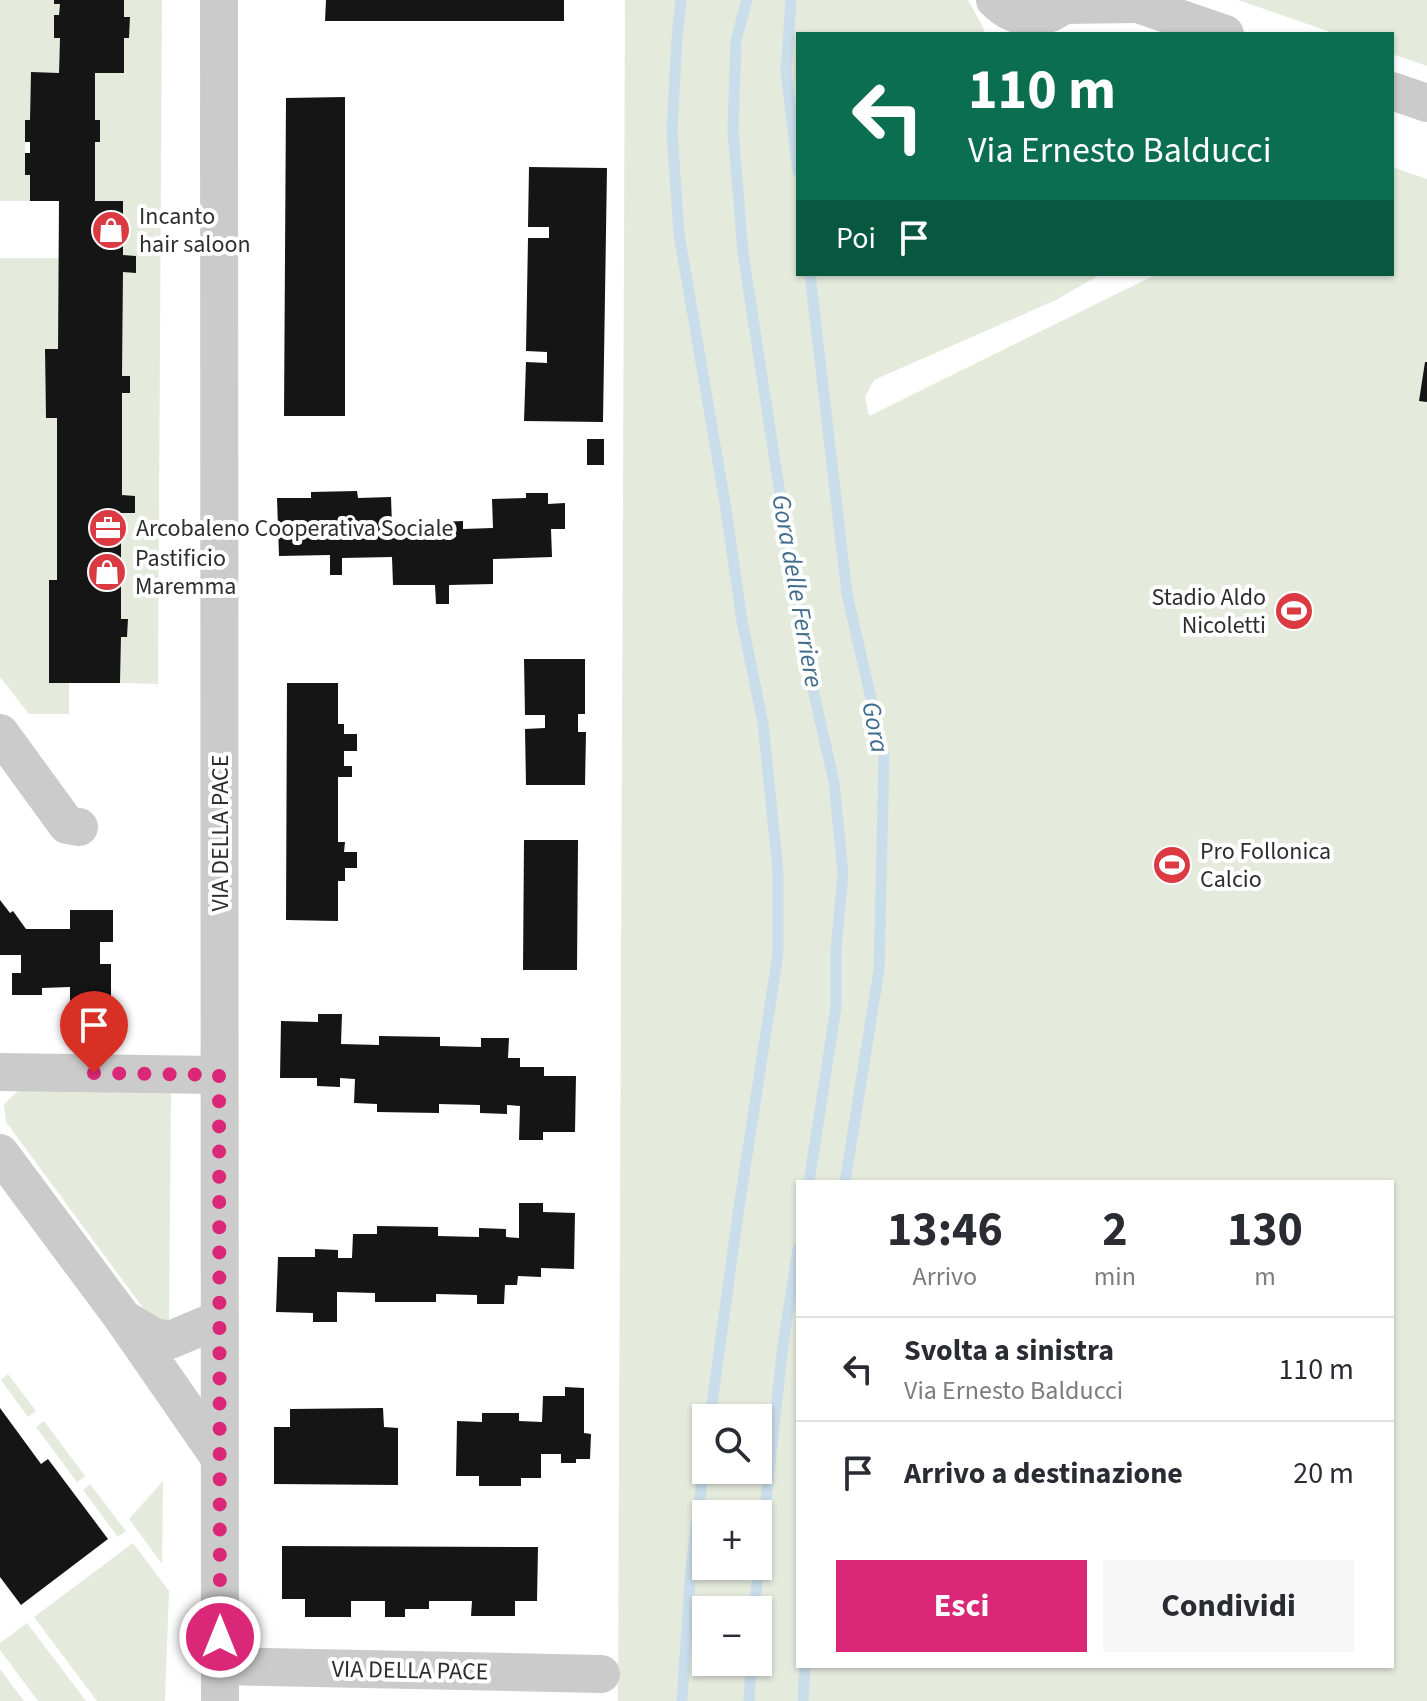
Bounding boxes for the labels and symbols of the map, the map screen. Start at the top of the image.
place label: Incanto hair saloon [139,199,251,262]
shop icon: Incanto hair saloon [90,209,132,251]
water label: Gora delle Ferriere [762,492,833,691]
office icon: Arcobaleno Cooperativa Sociale [87,507,129,549]
place label: Arcobaleno Cooperativa Sociale [136,511,453,546]
place label: Pastificio Maremma [135,541,236,604]
shop icon: Pastificio Maremma [86,551,128,593]
place label: Stadio Aldo Nicoletti [1152,580,1266,643]
sports icon: Stadio Aldo Nicoletti [1273,590,1315,632]
water label: Gora [852,698,899,756]
street label: VIA DELLA PACE [203,755,238,911]
place label: Pro Follonica Calcio [1200,834,1331,897]
sports icon: Pro Follonica Calcio [1151,844,1193,886]
pin [60,991,128,1073]
position arrow [178,1595,262,1679]
street label: VIA DELLA PACE [331,1652,489,1689]

